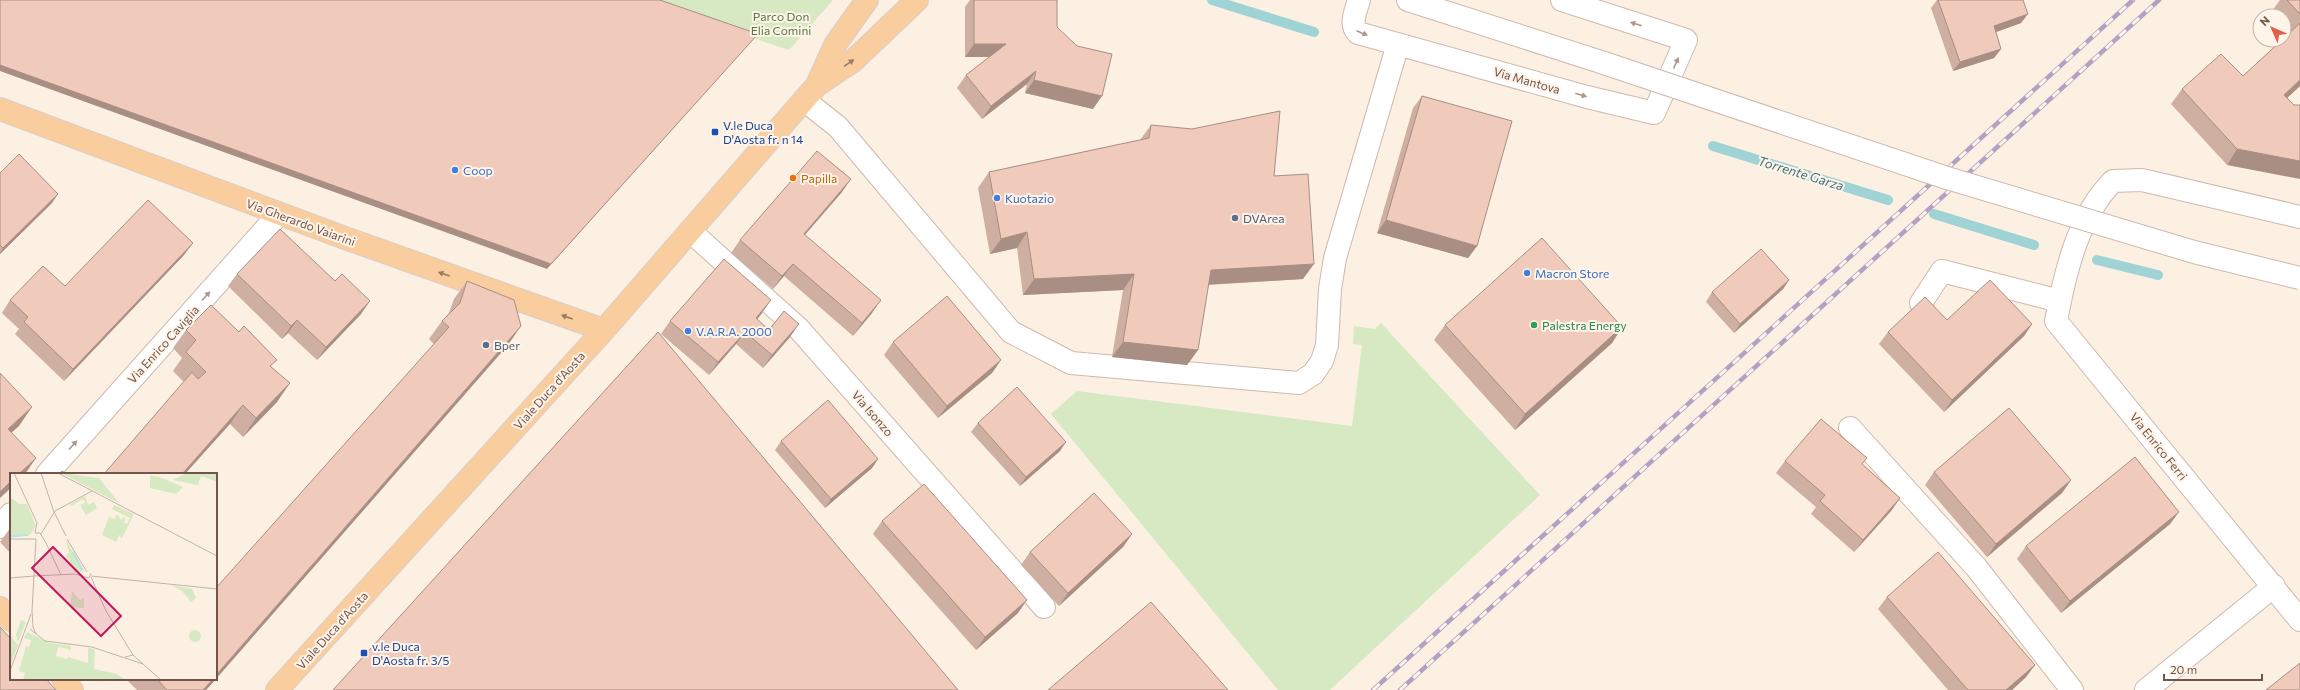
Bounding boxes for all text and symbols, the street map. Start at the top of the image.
north arrow [2252,8,2292,48]
park label: Parco Don Elia Comini [751,9,811,37]
text: N [2257,13,2272,28]
one-way arrow [1630,21,1642,27]
one-way arrow [1356,30,1368,36]
one-way arrow [1673,57,1679,68]
one-way arrow [844,59,854,67]
street label: Via Mantova [1492,64,1562,96]
one-way arrow [1575,93,1587,99]
place label: V.le Duca D'Aosta fr. n 14 [723,118,803,146]
marker: V.le Duca D'Aosta fr. n 14 [710,127,720,137]
water label: Torrente Garza [1756,152,1846,194]
place label: Coop [463,163,493,177]
marker: Coop [450,165,460,175]
place label: Papilla [801,171,837,185]
marker: Papilla [788,173,798,183]
place label: Kuotazio [1005,191,1054,205]
marker: Kuotazio [992,193,1002,203]
street label: Via Gherardo Vaiarini [245,196,357,248]
place label: DVArea [1243,211,1284,225]
marker: DVArea [1230,213,1240,223]
place label: Macron Store [1535,266,1609,280]
marker: Macron Store [1522,268,1532,278]
one-way arrow [438,270,450,276]
one-way arrow [201,291,210,300]
street label: Via Enrico Caviglia [124,302,202,386]
one-way arrow [561,314,573,320]
place label: Palestra Energy [1542,318,1627,332]
marker: Palestra Energy [1529,320,1539,330]
place label: V.A.R.A. 2000 [696,324,772,338]
marker: V.A.R.A. 2000 [683,326,693,336]
place label: Bper [494,338,520,352]
marker: Bper [481,340,491,350]
street label: Viale Duca d'Aosta [510,348,588,432]
street label: Via Isonzo [849,387,897,439]
street label: Via Enrico Ferri [2128,409,2190,483]
one-way arrow [68,440,78,450]
inset map [10,473,217,680]
street label: Viale Duca d'Aosta [293,588,371,672]
place label: v.le Duca D'Aosta fr. 3/5 [372,639,450,667]
marker: v.le Duca D'Aosta fr. 3/5 [359,648,369,658]
scale bar [2164,656,2262,682]
text: 20 m [2170,662,2197,676]

